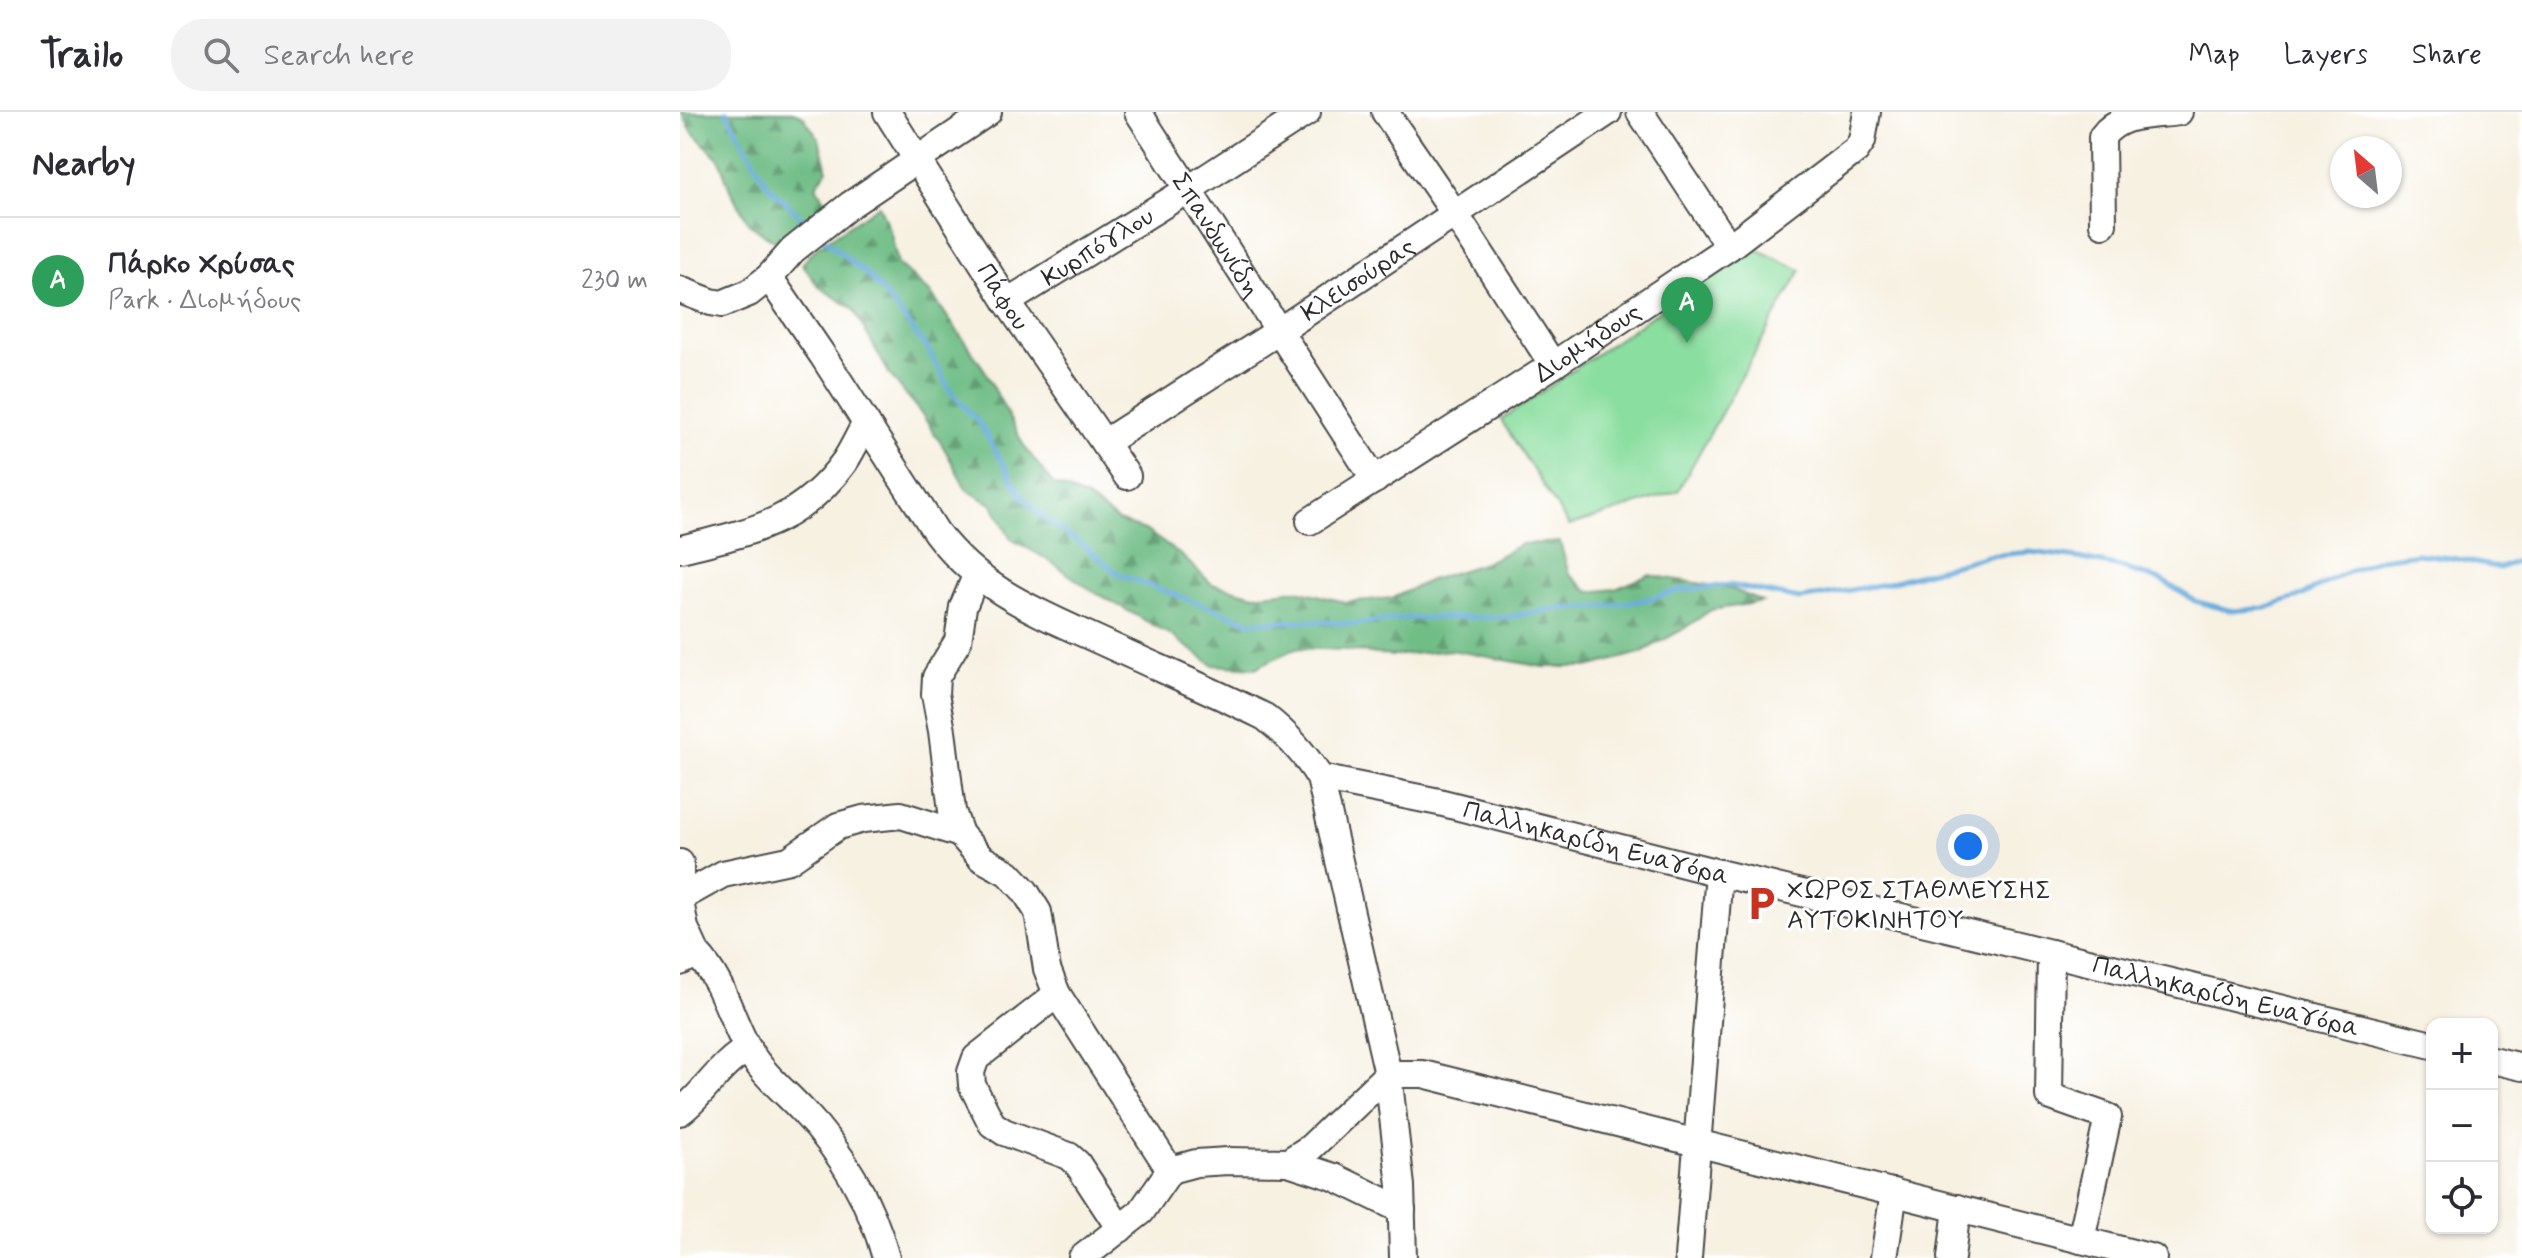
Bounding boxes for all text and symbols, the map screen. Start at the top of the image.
search box [171,19,731,91]
text: Trailo [40,31,123,80]
icon: search [199,33,243,77]
text: Search here [263,36,414,75]
text: Map [2189,37,2240,74]
text: Layers [2284,37,2368,74]
text: Share [2412,37,2482,74]
north arrow [2330,136,2402,208]
text: Nearby [32,142,136,187]
street label: Σπανδωνίδη [1163,167,1268,305]
street label: Κυρπόγλου [1035,200,1161,296]
street label: Κλεισούρας [1295,230,1422,331]
text: Πάρκο Χρύσας [108,245,295,284]
street label: Πάφου [968,257,1036,338]
text: A [49,264,67,298]
text: 230 m [581,264,648,298]
pin: A [1661,277,1713,343]
text: Park · Διομήδους [108,284,301,318]
street label: Διομήδους [1528,296,1648,392]
street label: Παλληκαρίδη Ευαγόρα [1459,794,1733,894]
your location [1948,826,1988,866]
place label: ΧΩΡΟΣ ΣΤΑΘΜΕΥΣΗΣ ΑΥΤΟΚΙΝΗΤΟΥ [1787,874,2051,938]
parking icon: ΧΩΡΟΣ ΣΤΑΘΜΕΥΣΗΣ ΑΥΤΟΚΙΝΗΤΟΥ [1742,885,1780,923]
street label: Παλληκαρίδη Ευαγόρα [2089,949,2363,1046]
map controls [2426,1018,2498,1234]
button: + [2426,1018,2498,1090]
button: − [2426,1090,2498,1162]
button: locate [2426,1162,2498,1234]

